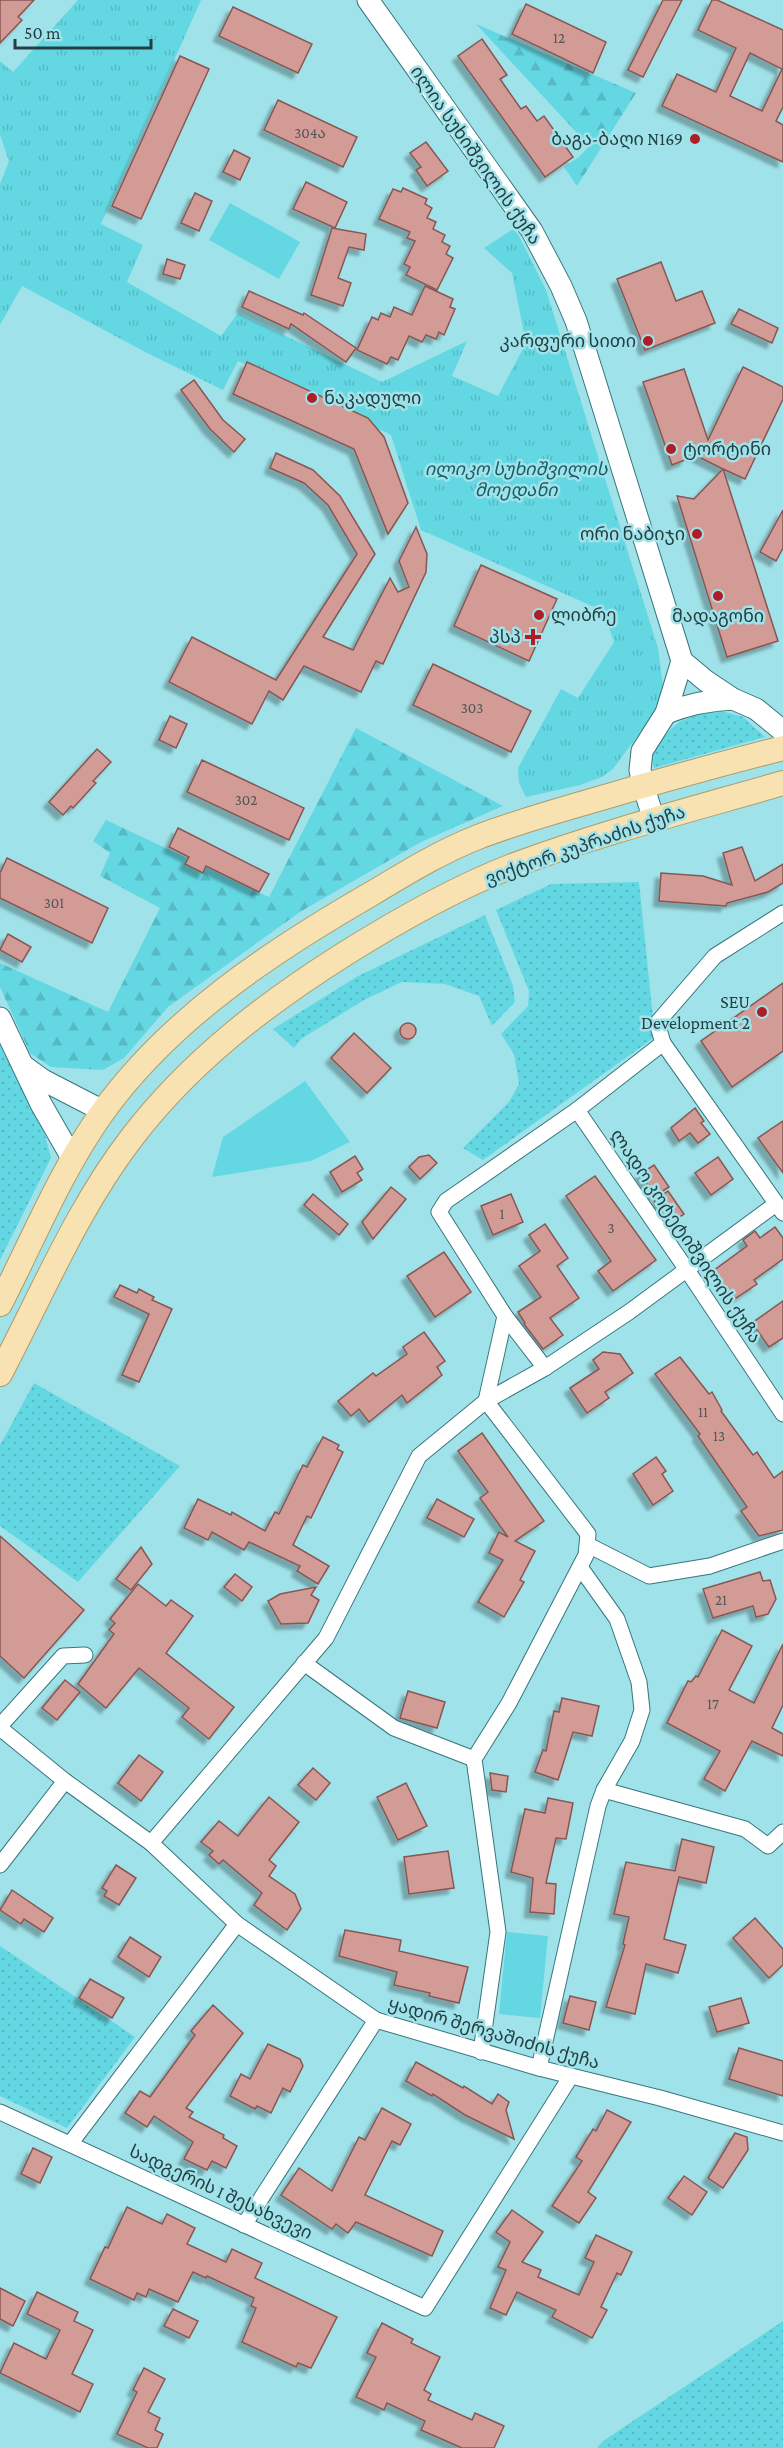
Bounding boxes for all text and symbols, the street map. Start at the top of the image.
scale bar [15,12,152,50]
text: 50 m [24,23,61,43]
house number: 12 [553,30,565,46]
street label: ილია სუხიშვილის ქუჩა [406,62,545,249]
house number: 304ა [294,125,326,141]
place label: ბაგა-ბაღი N169 [551,129,683,150]
marker: ბაგა-ბაღი N169 [688,132,702,146]
place label: კარფური სითი [500,331,636,352]
marker: კარფური სითი [641,334,655,348]
place label: ნაკადული [324,388,421,409]
marker: ნაკადული [305,391,319,405]
place label: ტორტინი [683,439,771,460]
marker: ტორტინი [664,442,678,456]
park label: ილიკო სუხიშვილის მოედანი [425,459,608,501]
place label: ორი ნაბიჯი [580,524,685,545]
marker: ორი ნაბიჯი [690,527,704,541]
marker: მადაგონი [711,589,725,603]
place label: ლიბრე [551,605,617,626]
place label: მადაგონი [672,606,764,627]
marker: ლიბრე [532,608,546,622]
place label: პსპ [489,627,521,647]
marker: პსპ [526,630,540,644]
house number: 303 [461,700,483,716]
house number: 302 [235,792,257,808]
street label: ვიქტორ კუპრაძის ქუჩა [482,801,688,890]
house number: 301 [44,895,64,911]
place label: SEU Development 2 [641,992,750,1033]
marker: SEU Development 2 [755,1005,769,1019]
street label: ლადო კოტეტიშვილის ქუჩა [606,1125,765,1347]
house number: 1 [500,1206,505,1222]
house number: 3 [607,1220,615,1236]
house number: 11 [698,1404,708,1420]
house number: 13 [713,1428,725,1444]
house number: 21 [715,1592,727,1608]
house number: 17 [707,1696,719,1712]
street label: ყადირ შერვაშიძის ქუჩა [386,1993,602,2074]
street label: სადგერის I შესახვევი [126,2141,316,2244]

